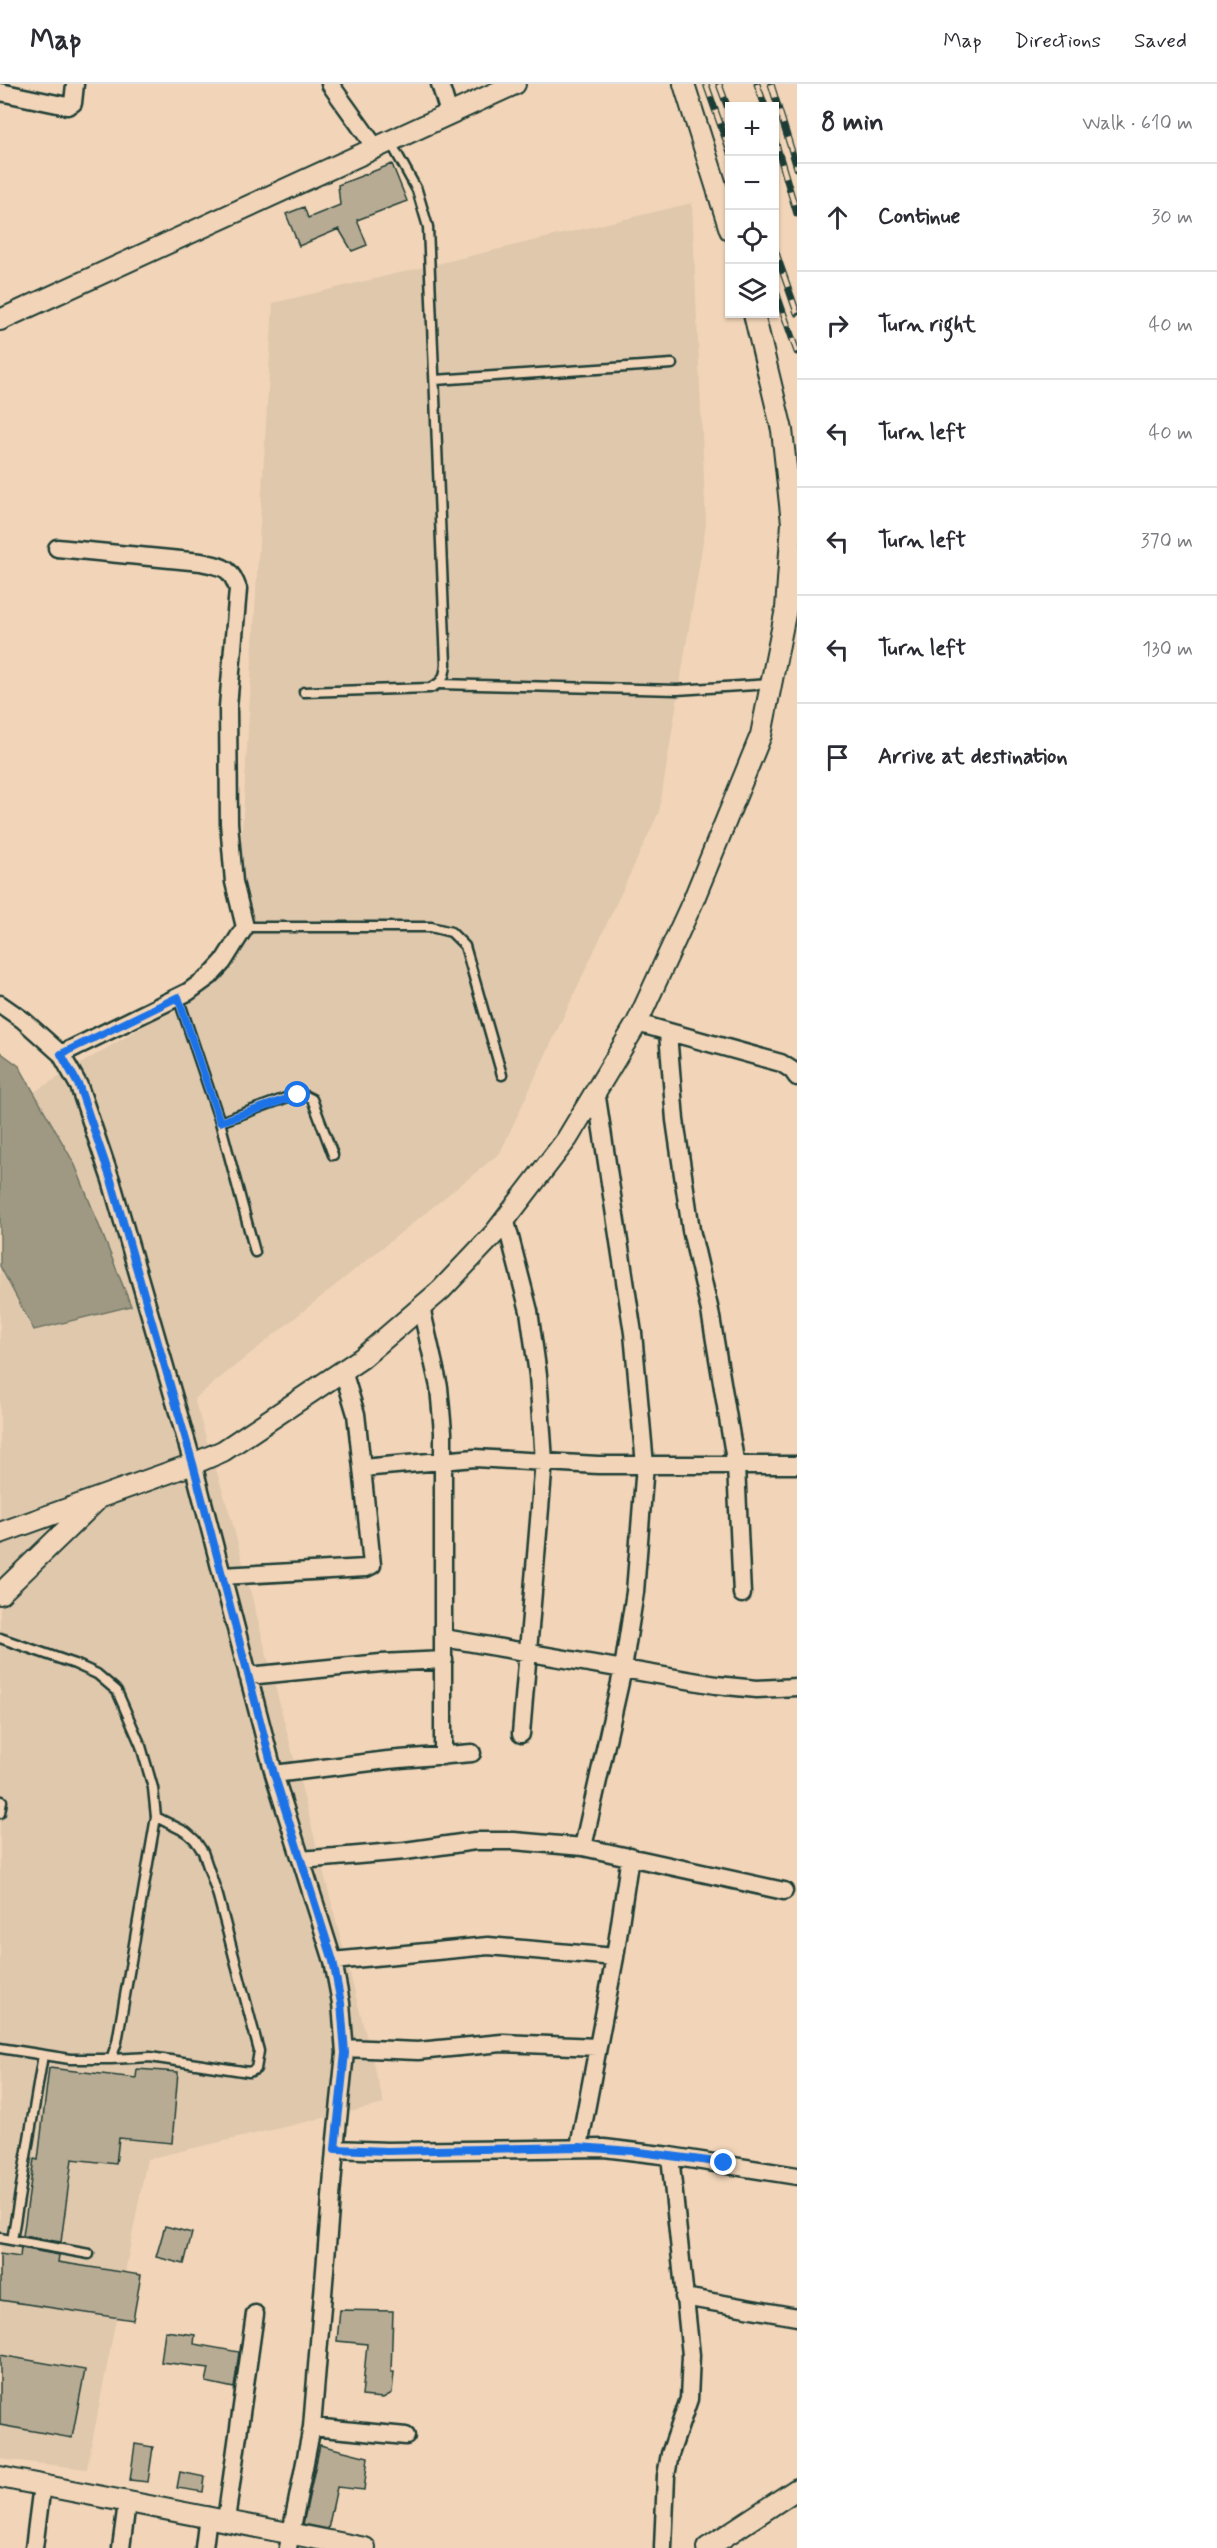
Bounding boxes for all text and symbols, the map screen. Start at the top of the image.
text: Map [30,23,81,60]
text: Map [943,27,982,55]
text: Directions [1015,27,1101,55]
text: Saved [1134,27,1187,55]
map controls [725,102,779,318]
button: + [725,102,779,156]
text: 8 min [821,106,884,140]
text: Walk · 610 m [1082,110,1193,137]
button: − [725,156,779,210]
icon: ahead [821,201,854,234]
text: Continue [878,203,960,231]
text: 30 m [1151,204,1193,231]
button: locate [725,210,779,264]
button: layers [725,264,779,318]
icon: right [821,309,854,342]
text: Turn right [878,311,976,339]
text: 40 m [1149,312,1193,339]
icon: left [821,417,854,450]
text: Turn left [878,419,966,447]
text: 40 m [1149,420,1193,447]
icon: left [821,525,854,558]
text: Turn left [878,527,966,555]
text: 370 m [1141,528,1193,555]
icon: left [821,633,854,666]
text: Turn left [878,635,966,663]
text: 130 m [1142,636,1193,663]
icon: arrive [821,741,854,774]
text: Arrive at destination [878,743,1068,771]
route start [284,1081,310,1107]
route end [710,2149,736,2175]

